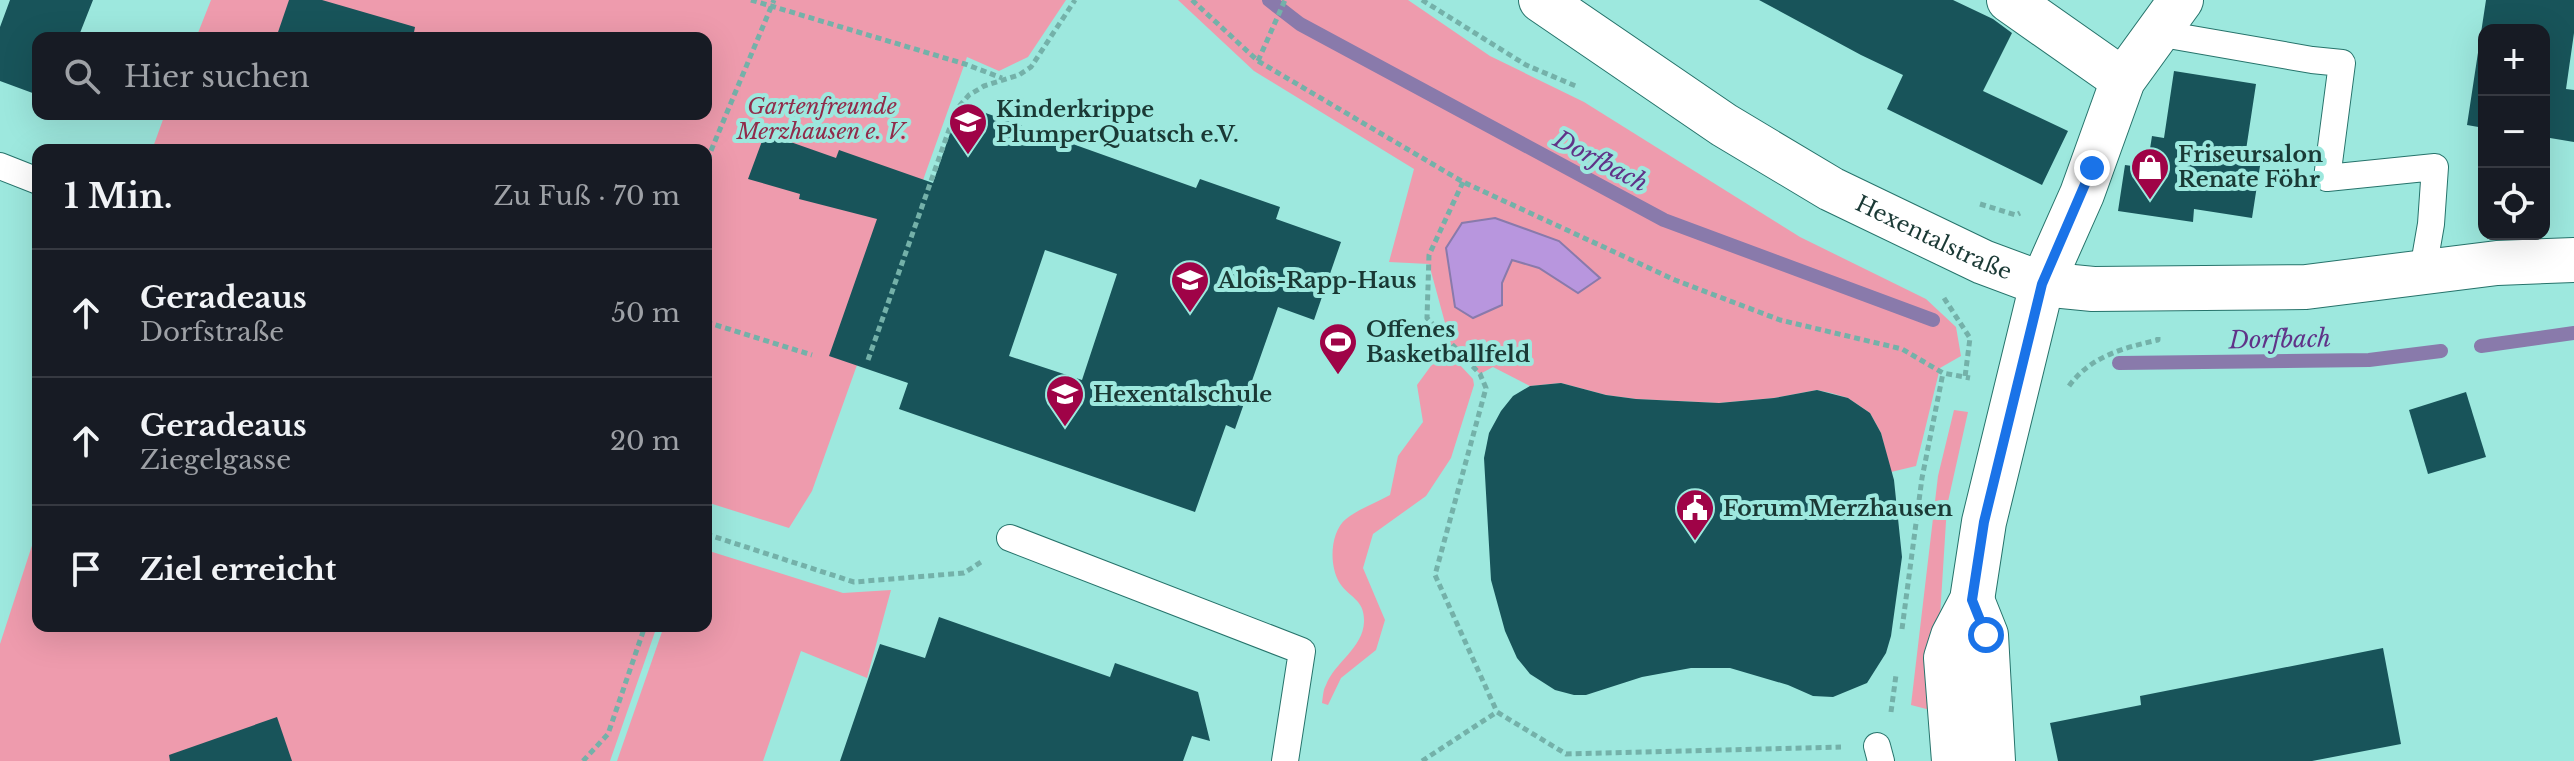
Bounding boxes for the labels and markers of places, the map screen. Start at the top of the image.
place label: Kinderkrippe PlumperQuatsch e.V. [996,96,1239,148]
school or university icon: Kinderkrippe PlumperQuatsch e.V. [947,101,989,156]
place label: Friseursalon Renate Föhr [2178,141,2323,193]
shop icon: Friseursalon Renate Föhr [2129,146,2171,201]
school or university icon: Alois-Rapp-Haus [1169,259,1211,314]
place label: Alois-Rapp-Haus [1217,267,1416,294]
place label: Offenes Basketballfeld [1366,316,1530,368]
sports icon: Offenes Basketballfeld [1317,321,1359,376]
school or university icon: Hexentalschule [1044,373,1086,428]
place label: Hexentalschule [1093,381,1272,408]
public building icon: Forum Merzhausen [1674,487,1716,542]
place label: Forum Merzhausen [1723,495,1953,522]

